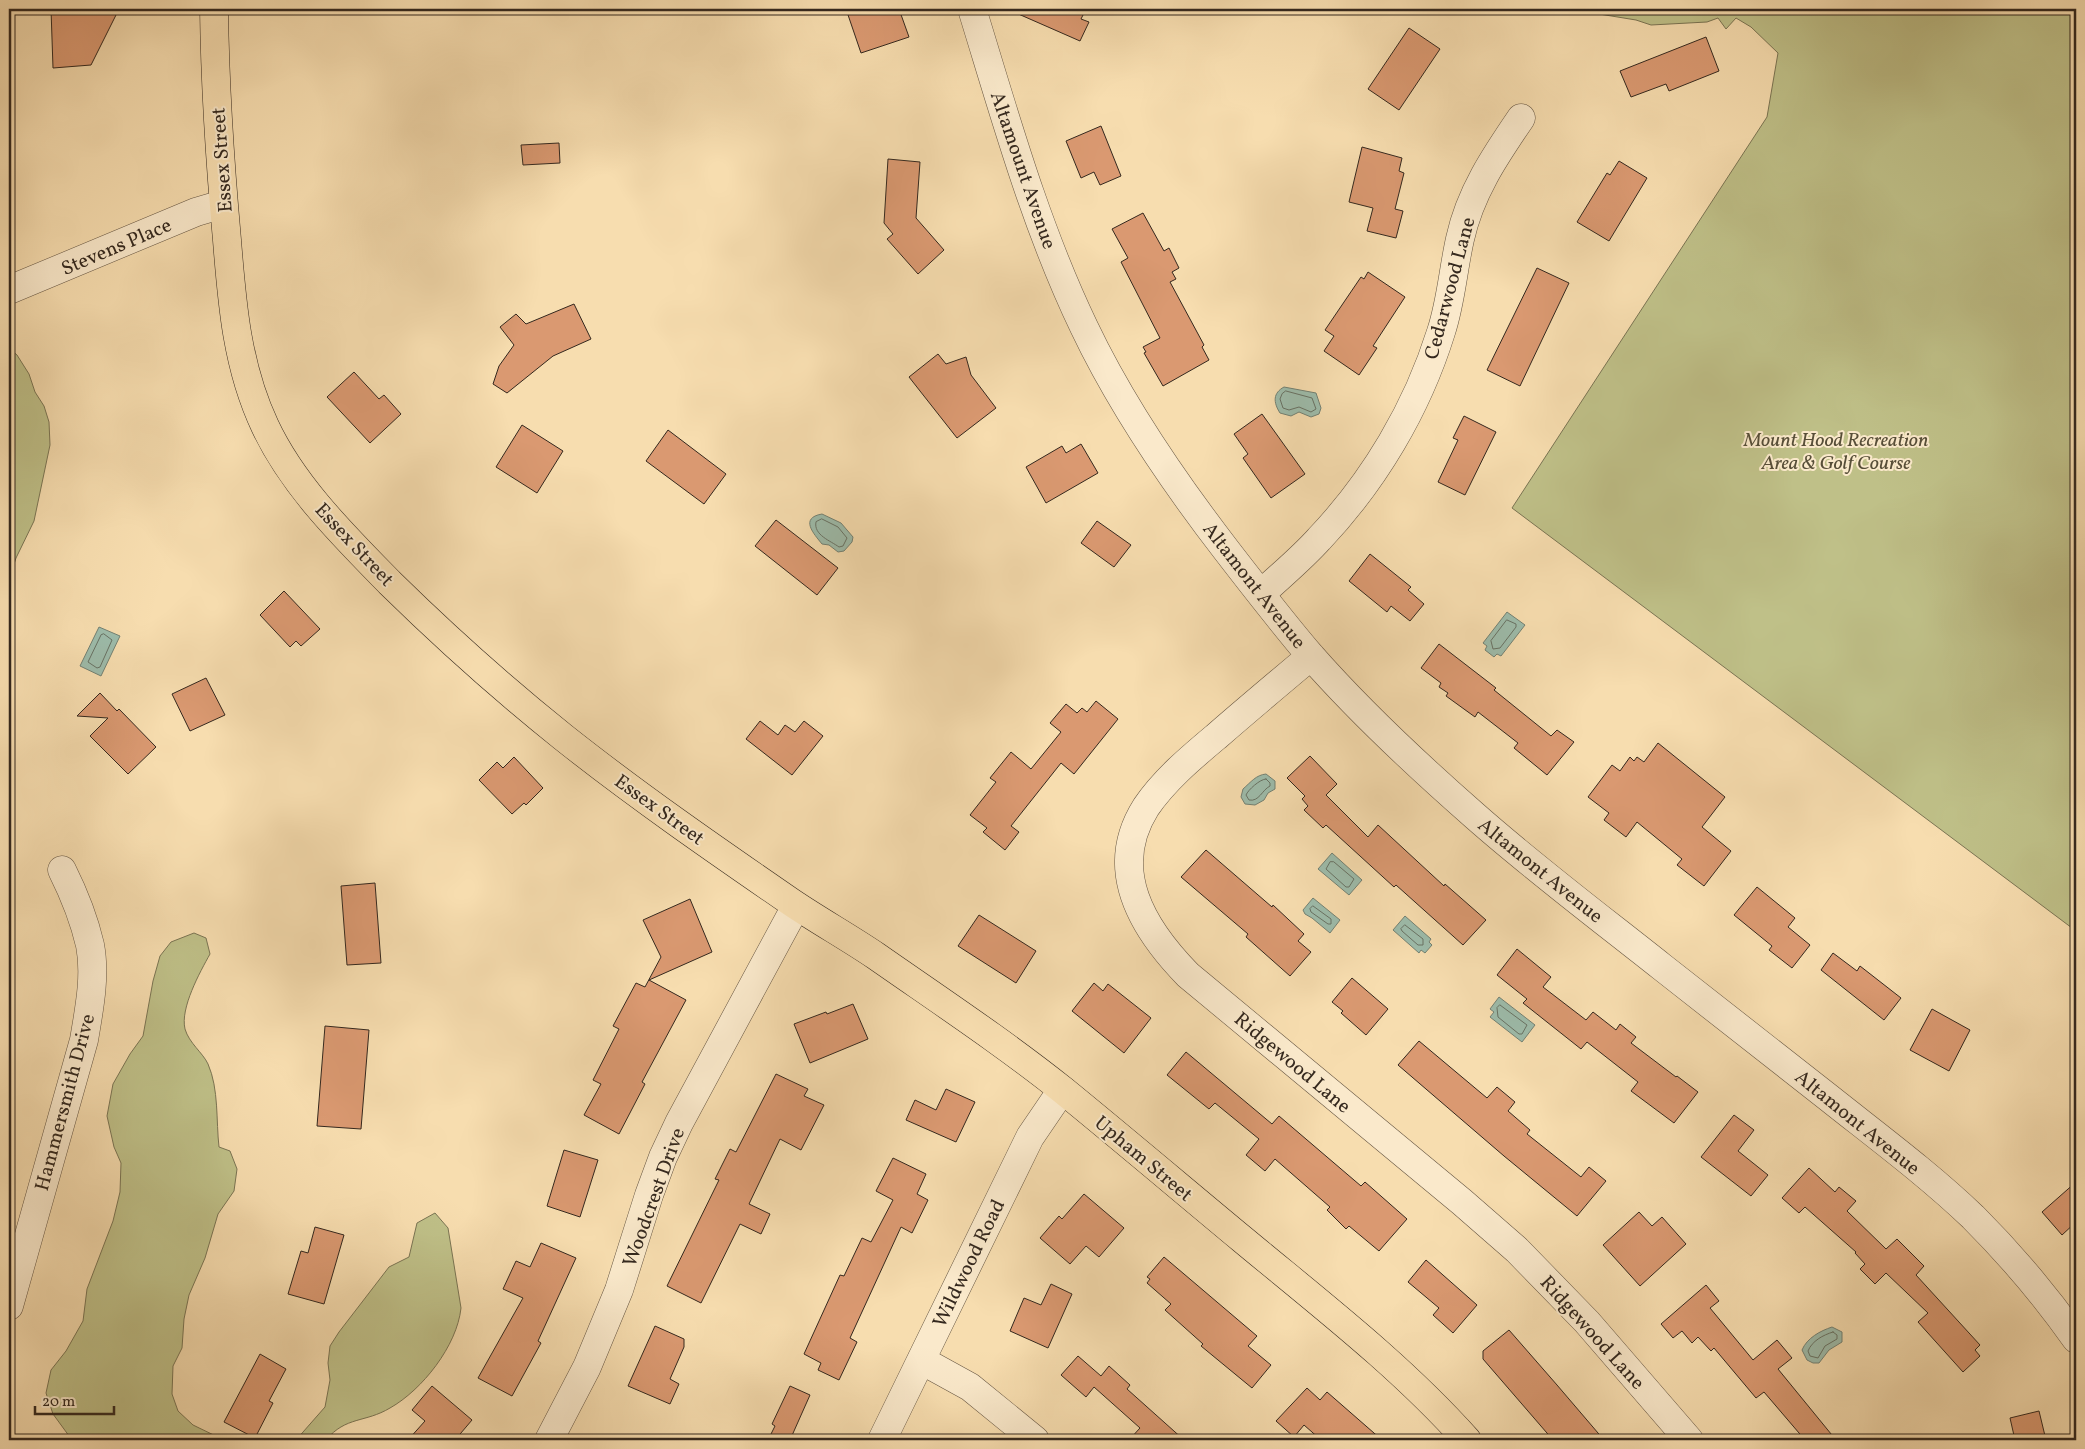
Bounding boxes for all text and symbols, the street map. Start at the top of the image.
street label: Altamount Avenue [982,88,1062,253]
street label: Essex Street [205,106,241,213]
street label: Stevens Place [57,212,176,284]
street label: Cedarwood Lane [1418,214,1483,363]
park label: Mount Hood Recreation Area & Golf Course [1743,427,1928,478]
street label: Essex Street [307,497,400,593]
street label: Altamont Avenue [1195,517,1312,655]
street label: Essex Street [608,768,710,853]
street label: Altamont Avenue [1471,812,1608,931]
street label: Ridgewood Lane [1227,1006,1356,1121]
street label: Hammersmith Drive [29,1011,103,1194]
street label: Altamont Avenue [1788,1064,1925,1183]
street label: Upham Street [1087,1110,1198,1209]
street label: Woodcrest Drive [617,1124,693,1271]
street label: Wildwood Road [927,1195,1013,1333]
street label: Ridgewood Lane [1533,1270,1650,1397]
scale bar [35,1384,114,1416]
text: 20 m [42,1392,75,1413]

